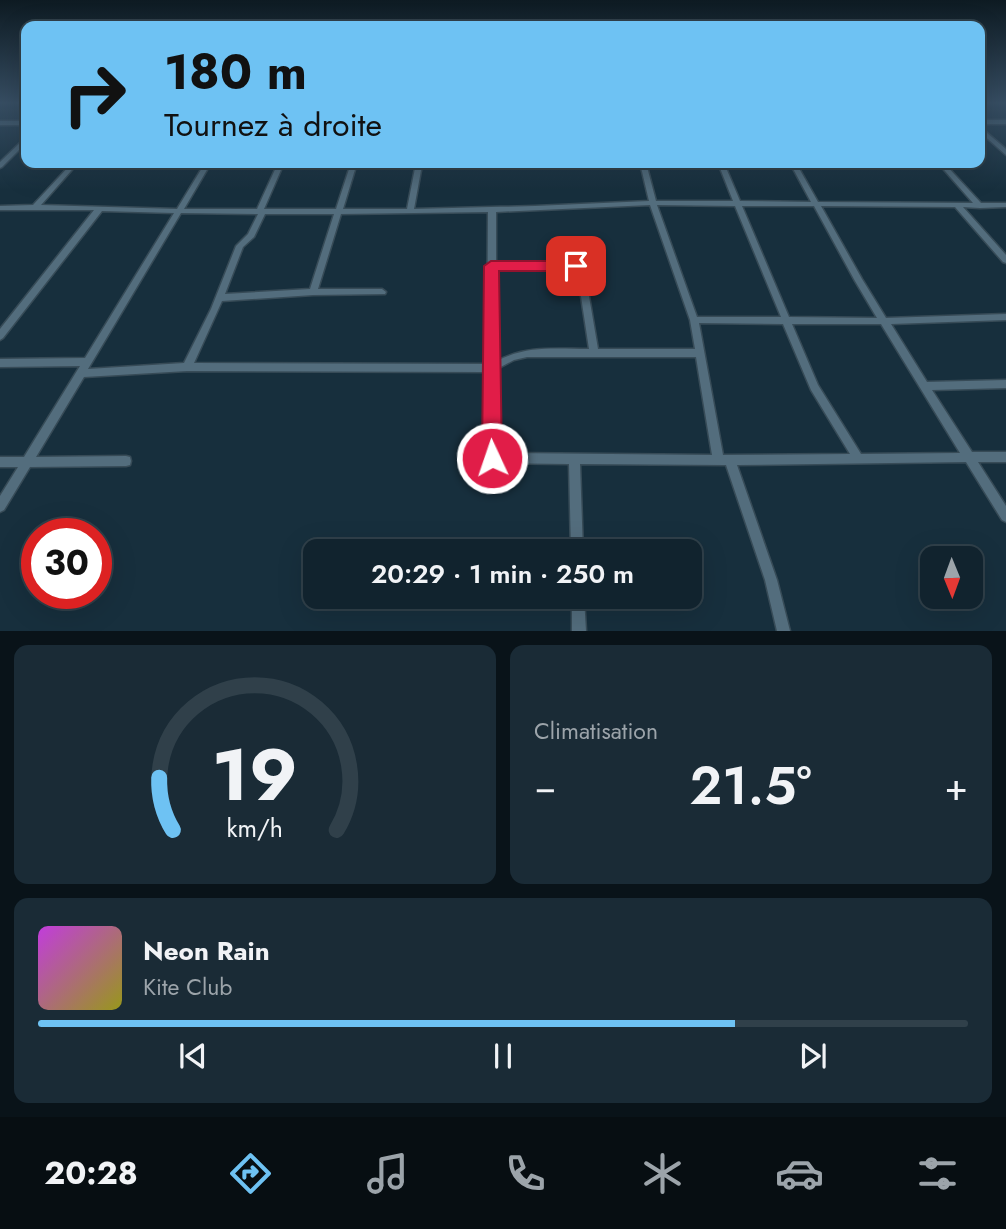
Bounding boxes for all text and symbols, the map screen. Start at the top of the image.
text: 180 m [164,37,307,107]
icon: right [49,49,140,140]
text: Tournez à droite [164,102,382,148]
pin [546,236,606,296]
icon: arrive [557,247,595,285]
position arrow [455,421,529,495]
speed limit sign: 30 [21,518,112,609]
north arrow [920,546,984,609]
map controls [920,546,983,609]
text: 20:29 · 1 min · 250 m [371,555,634,593]
text: Climatisation [534,714,658,748]
text: 19 [212,723,298,828]
text: 21.5° [690,748,812,824]
text: − [534,759,556,814]
text: + [945,759,968,814]
text: km/h [227,810,283,846]
text: Neon Rain [143,932,270,970]
text: Kite Club [143,970,232,1004]
icon: previous [174,1037,212,1075]
icon: pause [484,1037,522,1075]
icon: next [794,1037,832,1075]
icon: directions [226,1149,275,1198]
icon: music [363,1149,412,1198]
icon: phone [501,1149,550,1198]
icon: climate [638,1149,687,1198]
icon: car [775,1149,824,1198]
icon: filters [913,1149,962,1198]
text: 20:28 [44,1150,138,1196]

